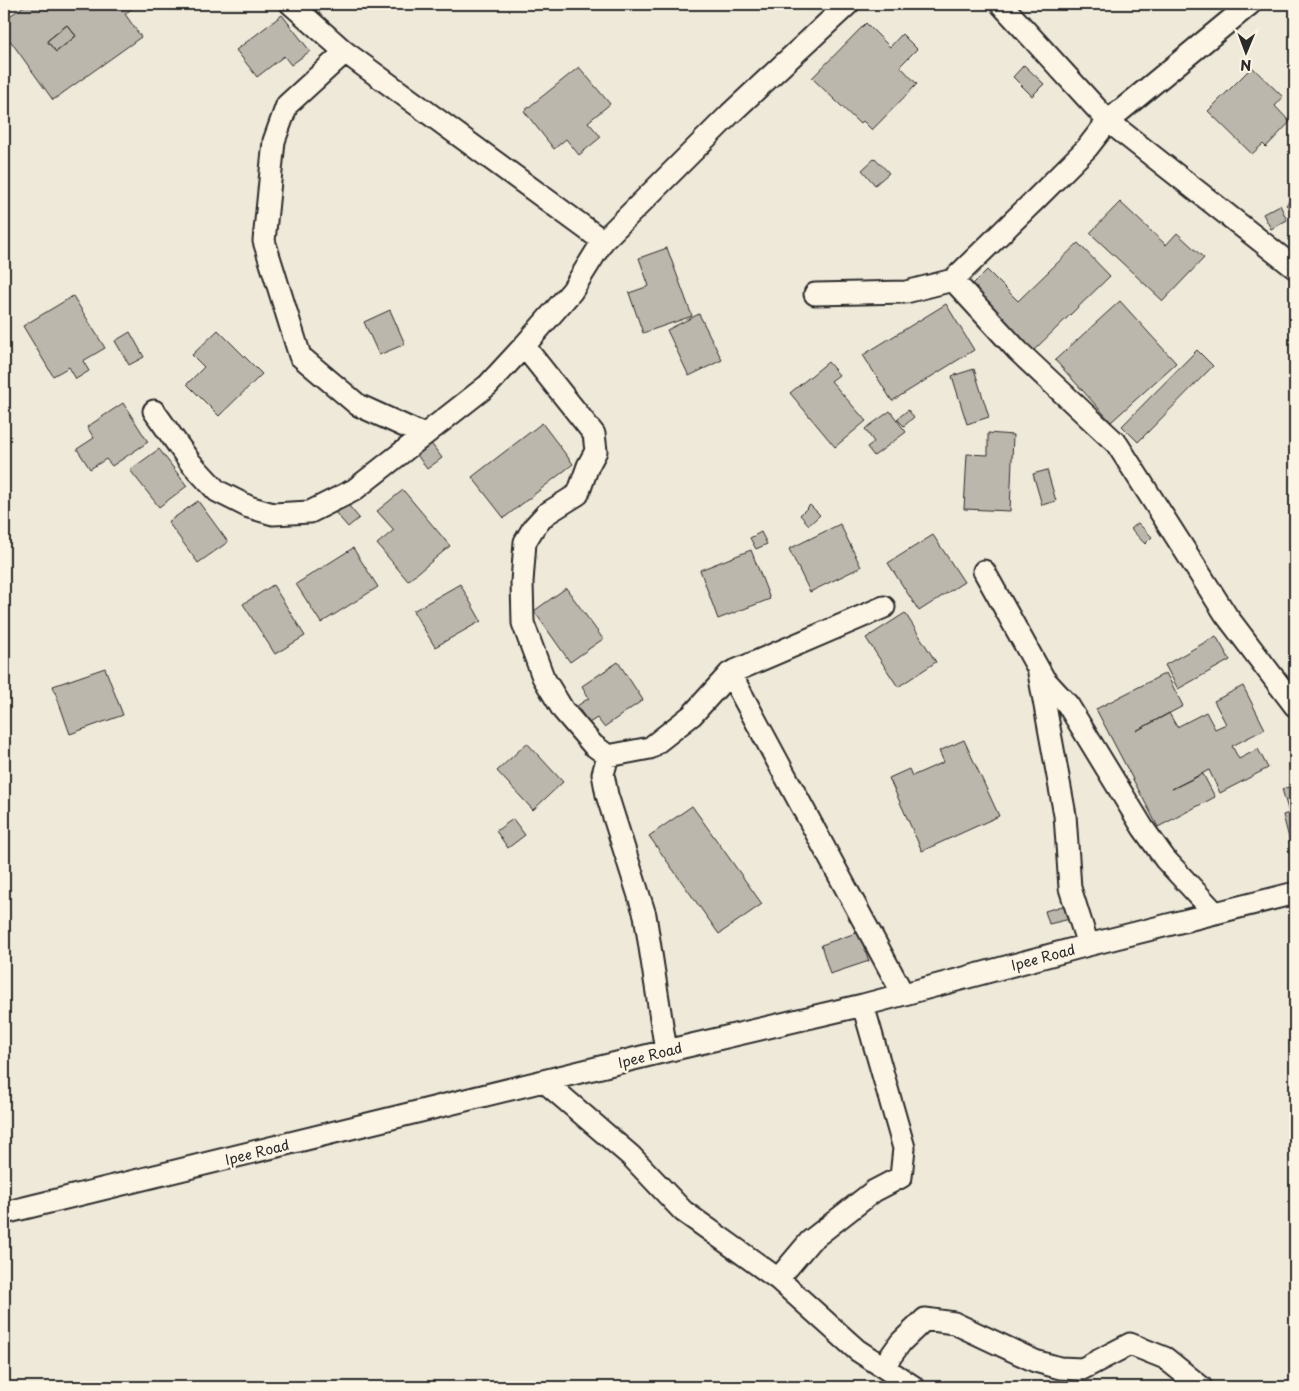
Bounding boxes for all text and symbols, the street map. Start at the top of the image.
north arrow [1222,28,1272,78]
text: N [1240,55,1251,76]
street label: Ipee Road [1008,938,1078,976]
street label: Ipee Road [616,1037,684,1073]
street label: Ipee Road [223,1134,291,1170]

